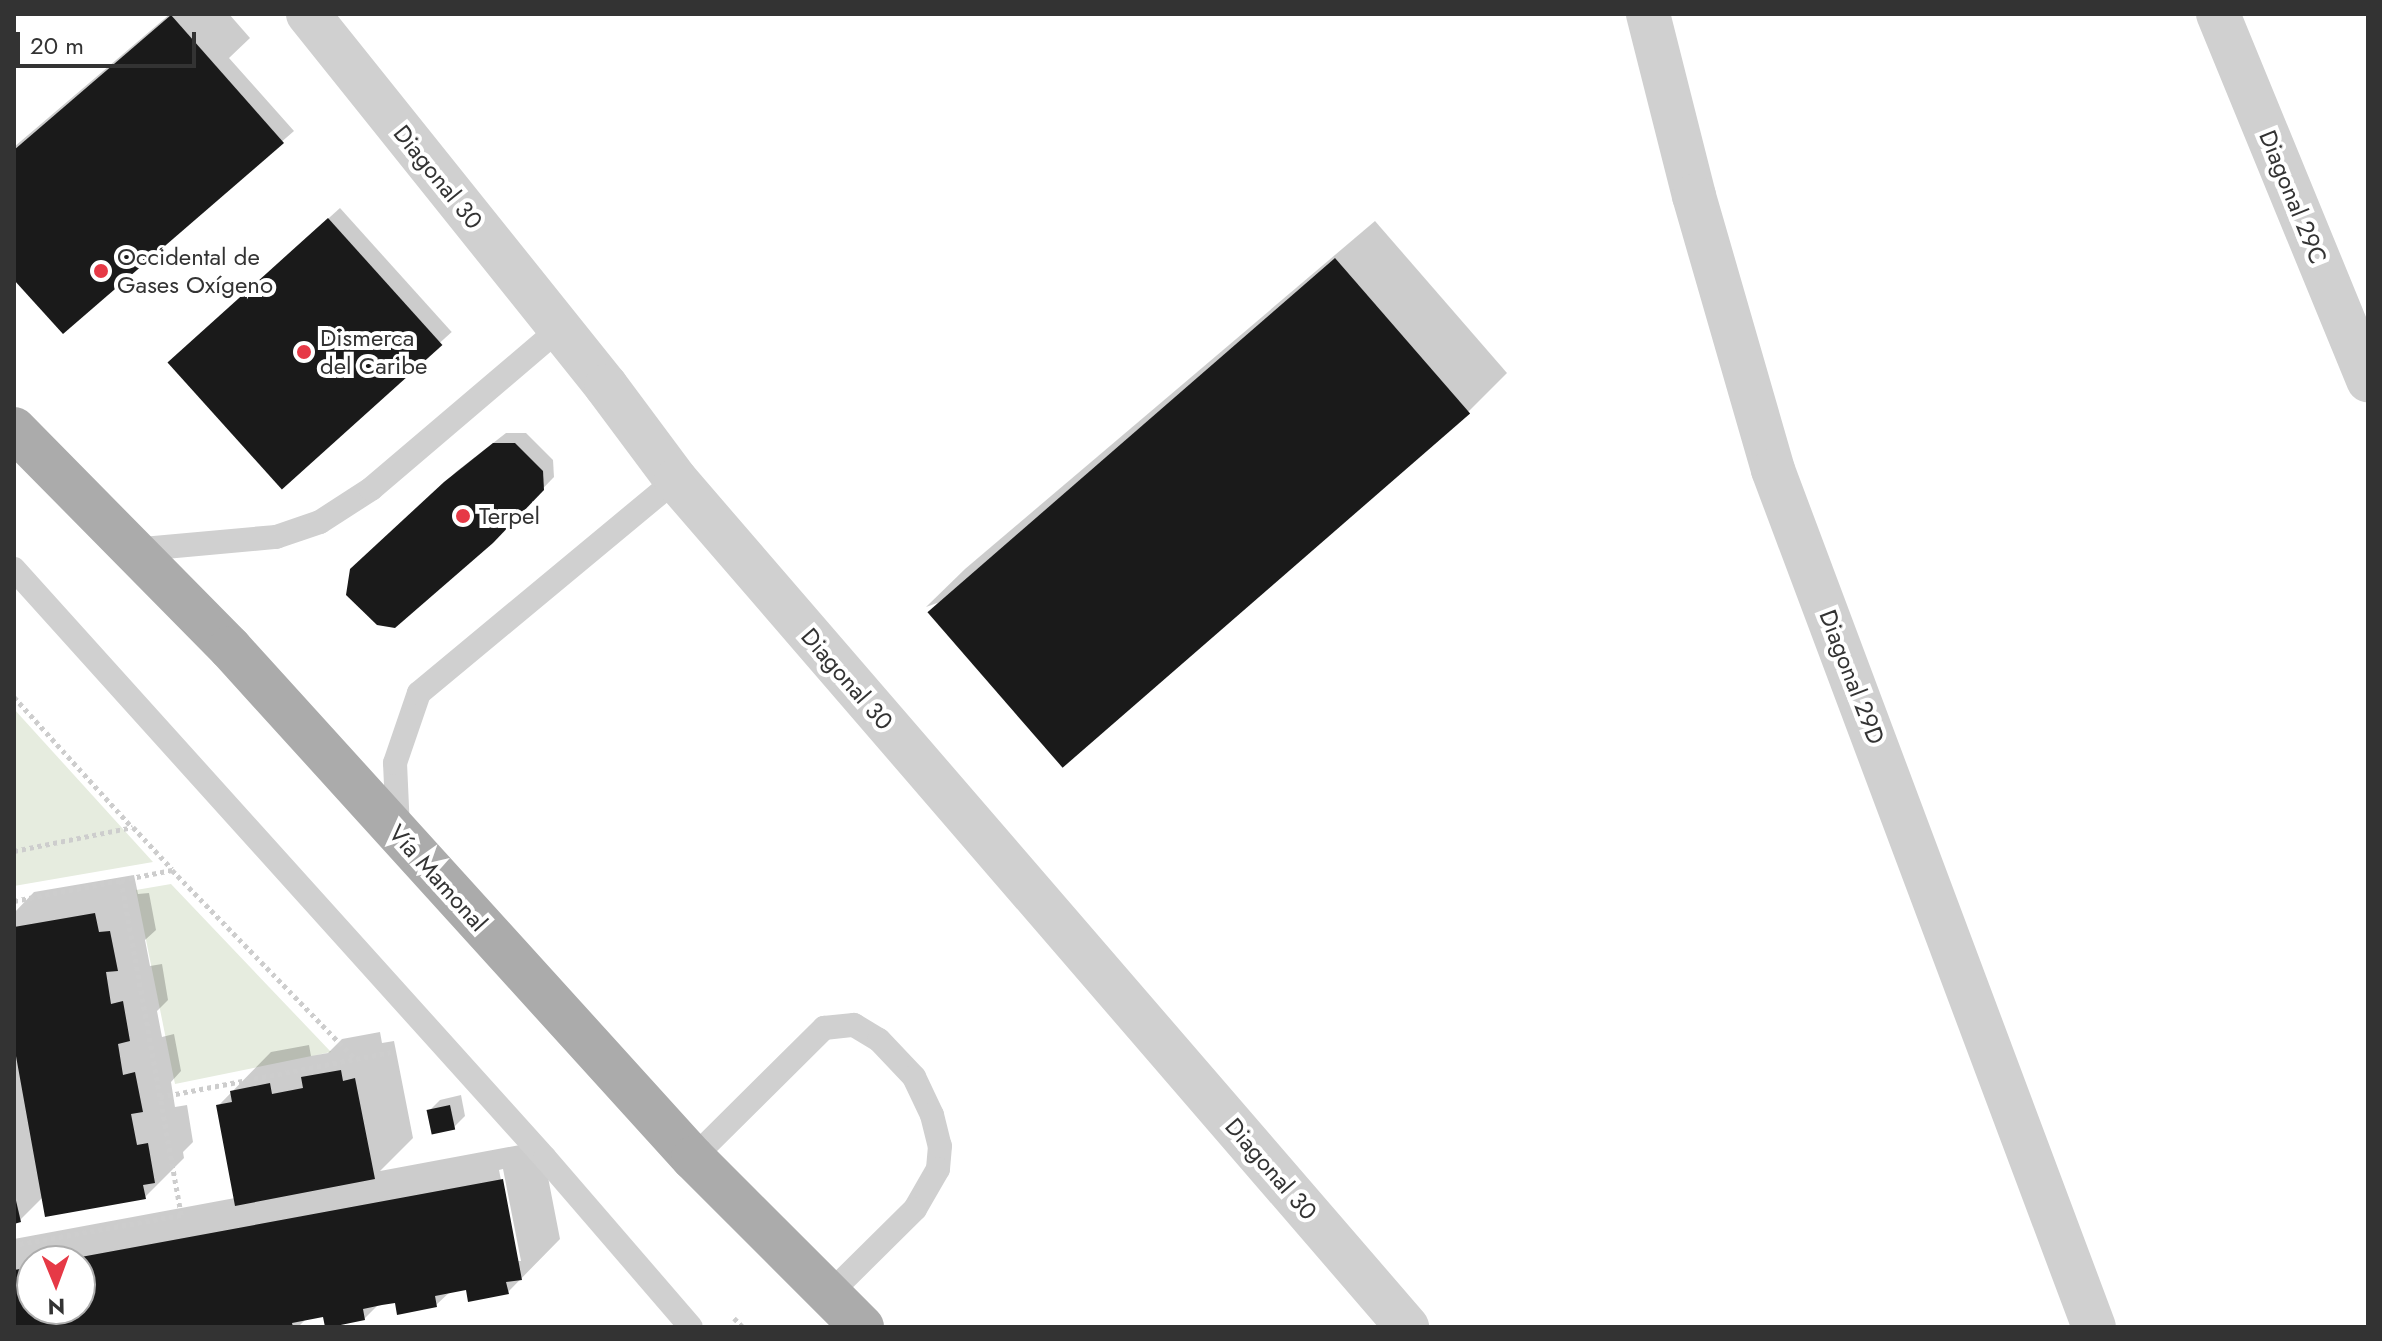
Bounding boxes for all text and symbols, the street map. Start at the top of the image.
scale bar [20,16,200,66]
text: 20 m [30,28,84,63]
street label: Diagonal 30 [387,119,489,235]
street label: Diagonal 29C [2253,126,2333,268]
place label: Occidental de Gases Oxígeno [117,243,273,299]
marker: Occidental de Gases Oxígeno [92,262,110,280]
place label: Dismerca del Caribe [320,324,427,380]
marker: Dismerca del Caribe [295,343,313,361]
place label: Terpel [479,502,540,530]
marker: Terpel [454,507,472,525]
street label: Diagonal 29D [1813,606,1891,748]
street label: Diagonal 30 [795,622,899,736]
street label: Vía Mamonal [383,819,493,937]
street label: Diagonal 30 [1219,1112,1323,1226]
north arrow [16,1245,96,1325]
text: N [47,1291,65,1323]

